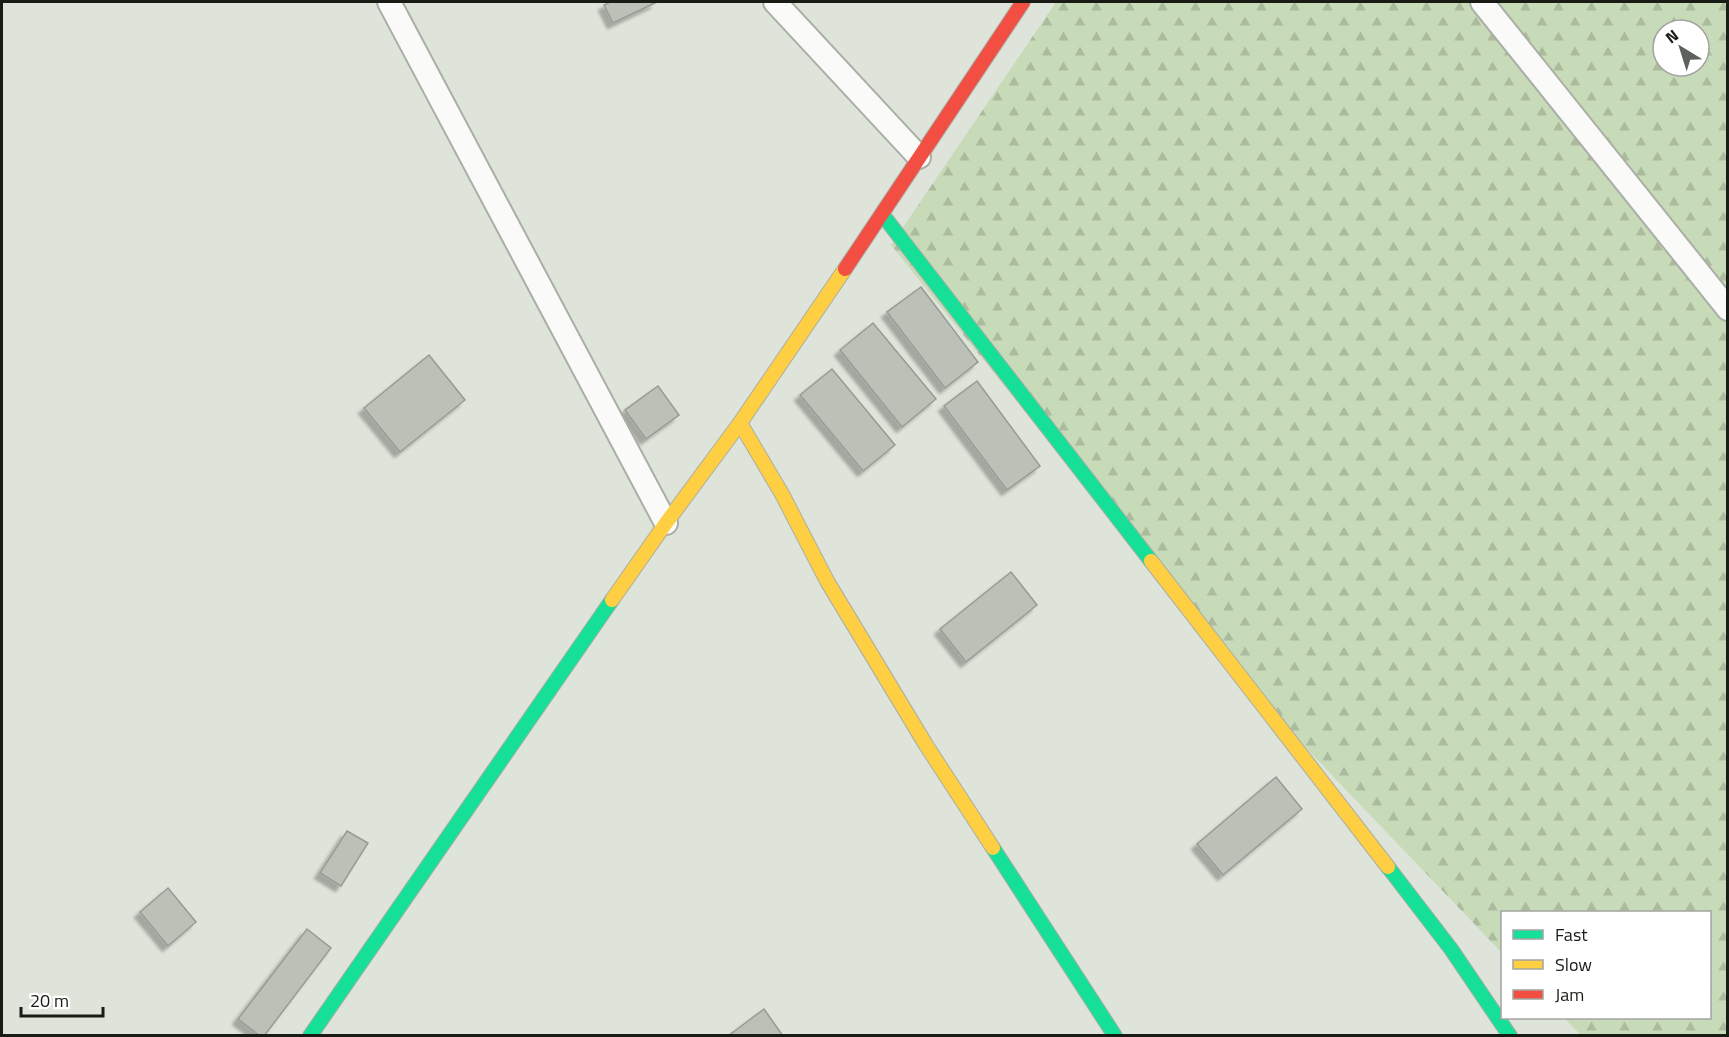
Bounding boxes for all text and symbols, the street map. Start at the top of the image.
north arrow [1651,18,1711,78]
text: N [1660,23,1684,49]
legend [1501,911,1711,1019]
text: Fast [1555,921,1588,948]
text: Slow [1555,951,1592,978]
scale bar [21,980,104,1018]
text: Jam [1555,981,1584,1008]
text: 20 m [30,987,69,1014]

